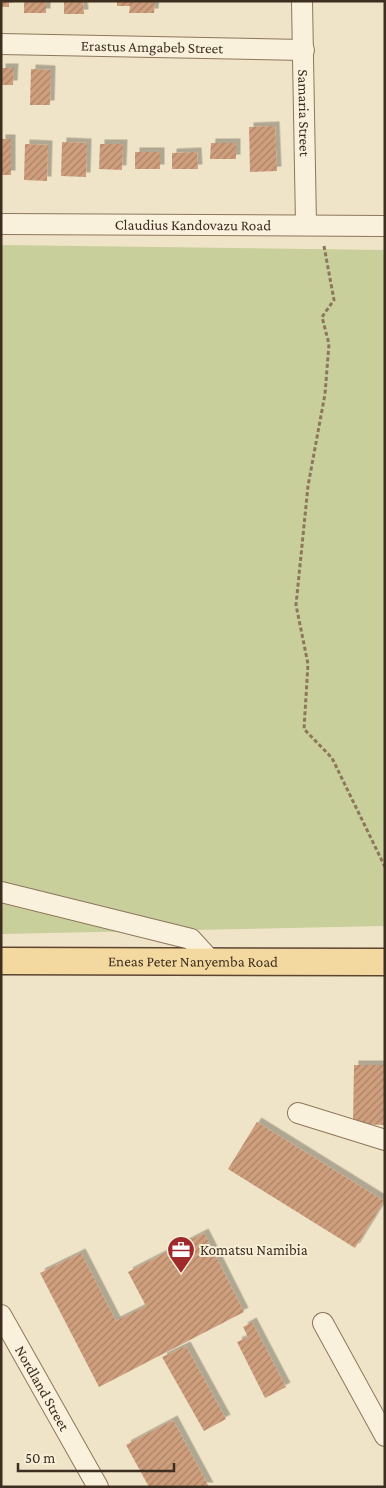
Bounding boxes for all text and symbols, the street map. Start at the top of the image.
street label: Erastus Amgabeb Street [81,38,224,56]
street label: Samaria Street [295,69,313,158]
street label: Claudius Kandovazu Road [115,217,271,233]
street label: Eneas Peter Nanyemba Road [108,953,278,971]
office icon: Komatsu Namibia [166,1235,196,1274]
place label: Komatsu Namibia [200,1242,308,1258]
street label: Nordland Street [12,1343,73,1434]
scale bar [18,1440,174,1472]
text: 50 m [25,1450,55,1466]

